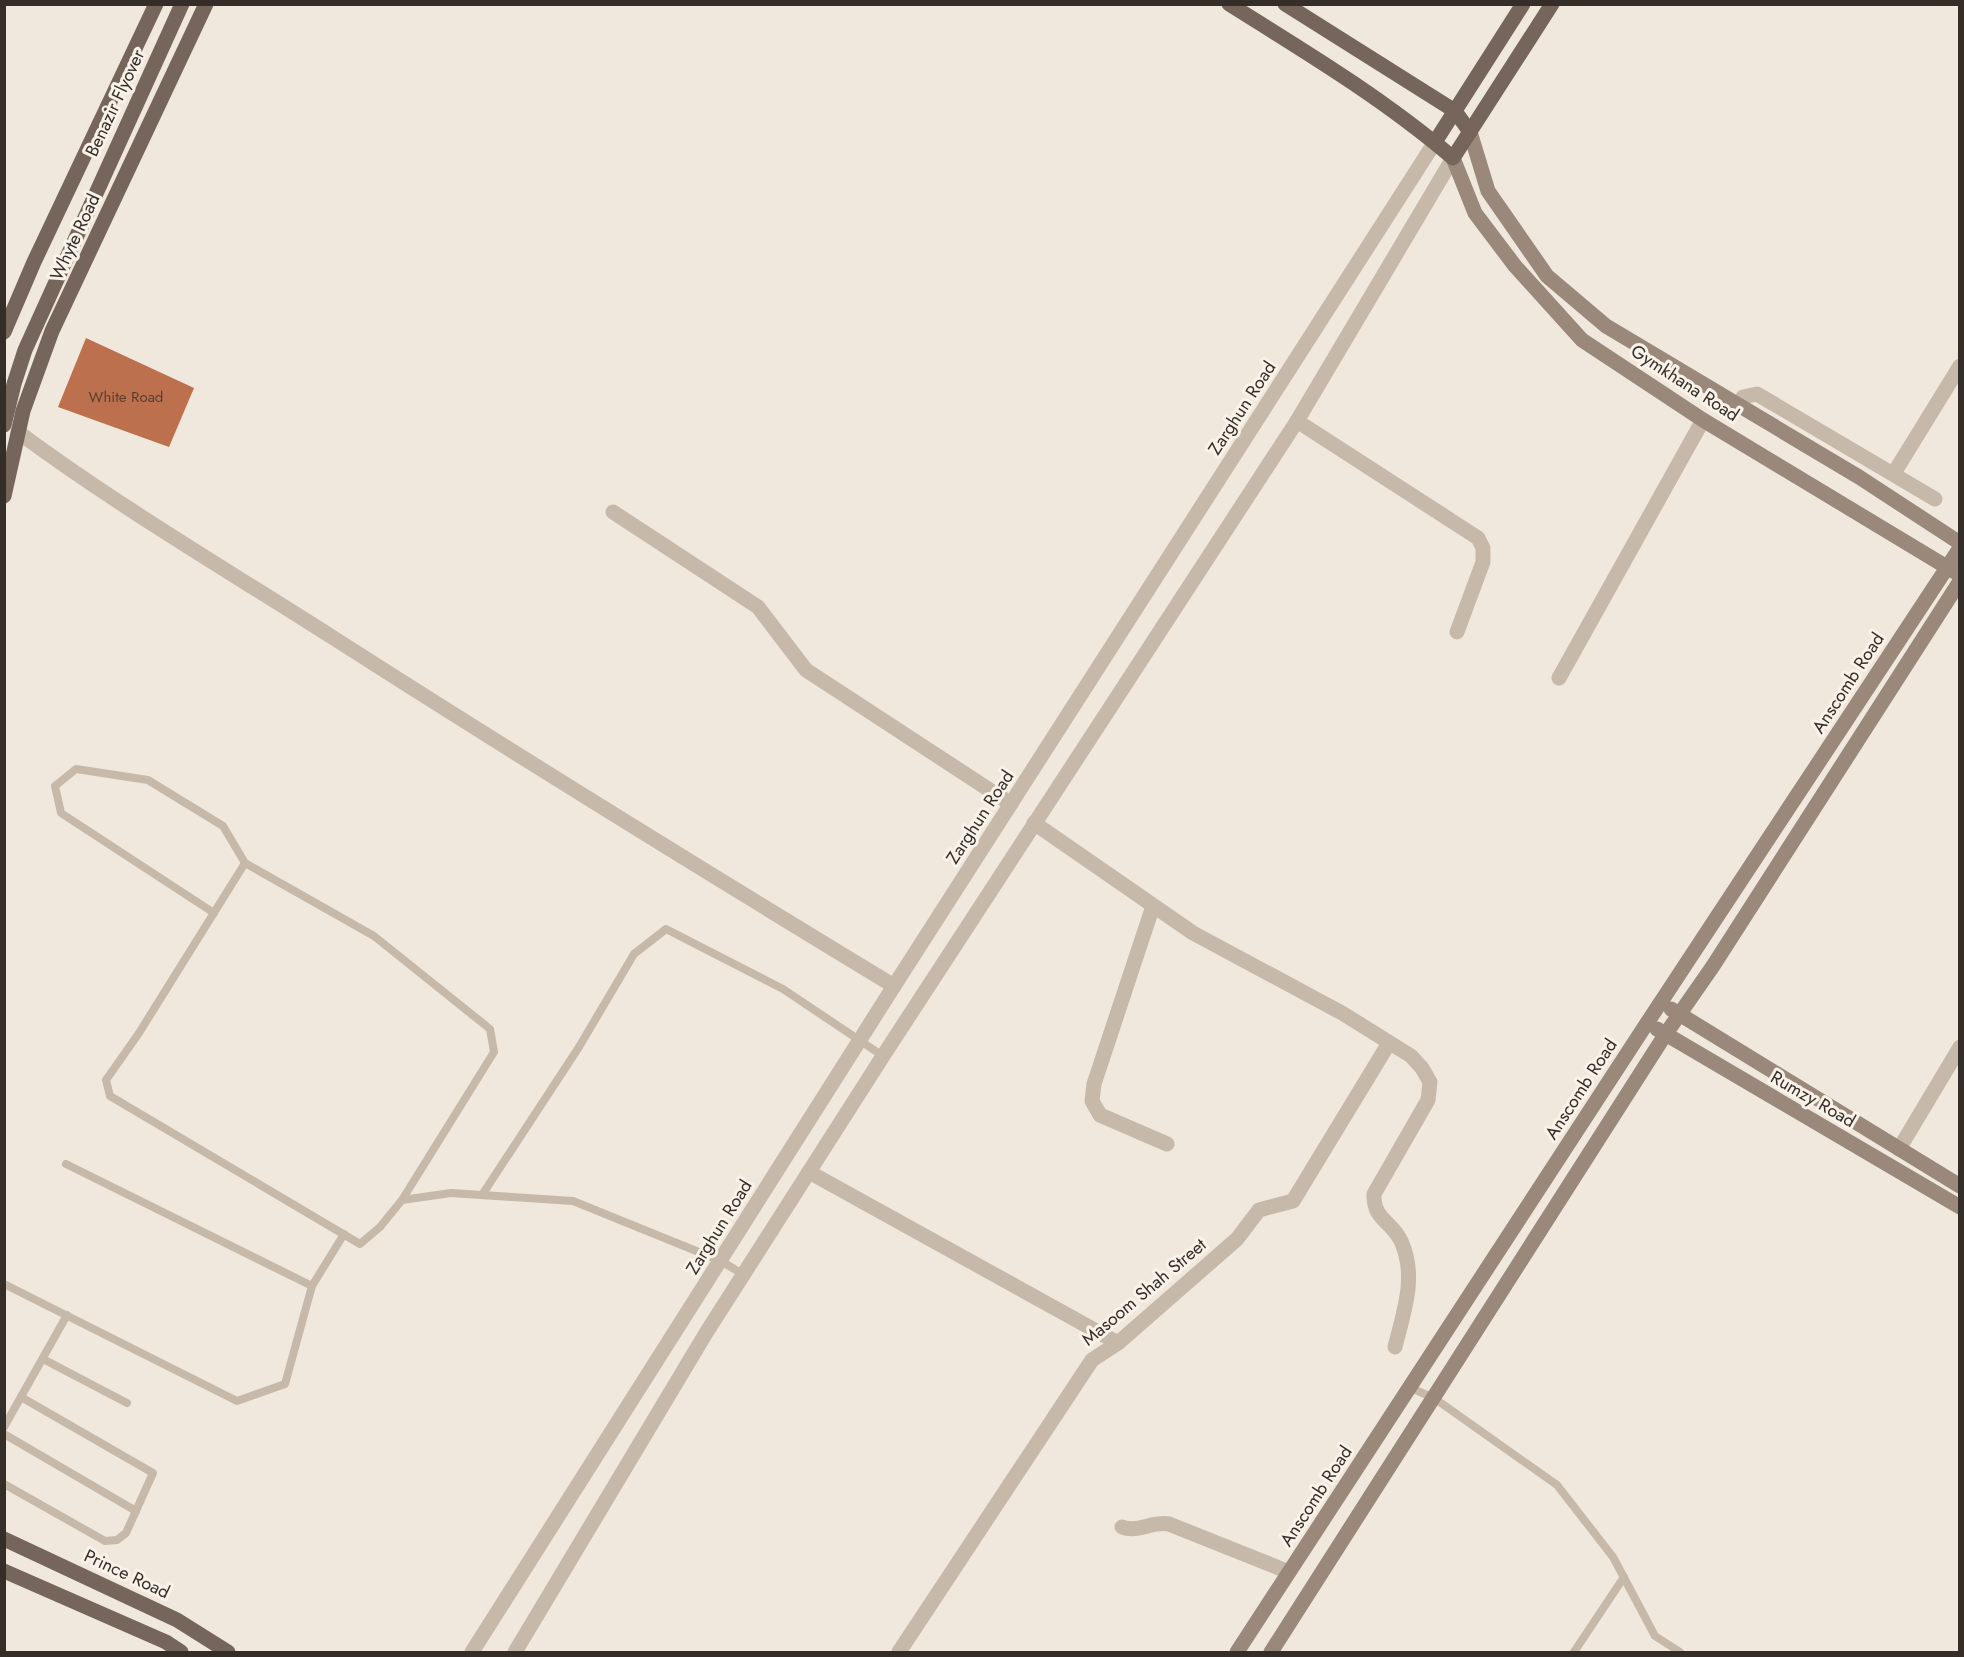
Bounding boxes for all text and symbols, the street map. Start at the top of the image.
street label: Benazir Flyover [79,44,152,161]
street label: Whyte Road [44,189,106,285]
street label: Gymkhana Road [1626,338,1744,428]
street label: Zarghun Road [1202,356,1282,460]
house number: White Road [89,386,163,408]
street label: Anscomb Road [1806,627,1890,739]
street label: Zarghun Road [940,765,1020,869]
street label: Anscomb Road [1539,1033,1623,1145]
street label: Rumzy Road [1766,1064,1860,1134]
street label: Zarghun Road [680,1175,758,1279]
street label: Masoom Shah Street [1076,1232,1212,1352]
street label: Anscomb Road [1274,1440,1358,1552]
street label: Prince Road [80,1543,174,1605]

